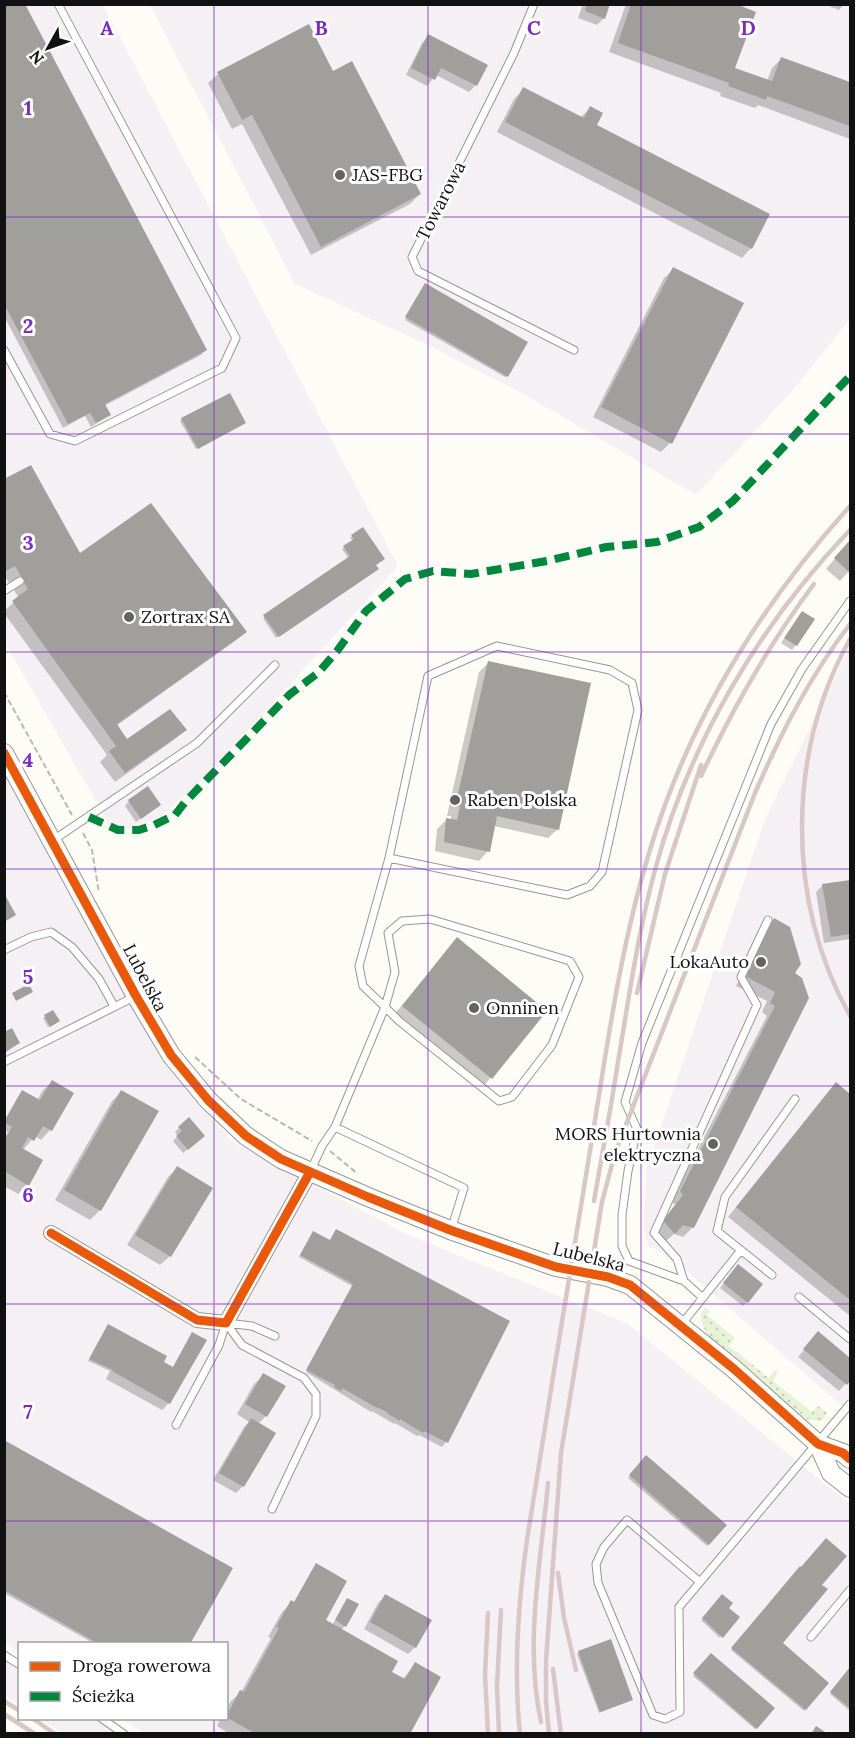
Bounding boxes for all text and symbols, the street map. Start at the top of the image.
text: A [100,15,114,40]
text: B [314,15,328,40]
text: C [527,15,541,40]
text: D [740,15,756,40]
north arrow [18,18,78,78]
text: N [25,46,48,69]
text: 1 [24,95,32,120]
street label: Towarowa [411,157,470,244]
place label: JAS-FBG [351,163,423,186]
marker: JAS-FBG [333,168,347,182]
text: 2 [23,313,33,338]
text: 3 [22,530,34,555]
place label: Zortrax SA [141,605,231,628]
marker: Zortrax SA [122,610,136,624]
text: 4 [23,747,34,772]
place label: Raben Polska [467,788,577,811]
marker: Raben Polska [448,793,462,807]
street label: Lubelska [118,940,173,1016]
place label: LokaAuto [670,950,749,973]
marker: LokaAuto [754,955,768,969]
text: 5 [23,964,34,989]
place label: Onninen [486,996,559,1019]
marker: Onninen [467,1001,481,1015]
place label: MORS Hurtownia elektryczna [555,1122,701,1166]
marker: MORS Hurtownia elektryczna [706,1137,720,1151]
text: 6 [22,1182,34,1207]
street label: Lubelska [551,1236,628,1277]
text: 7 [23,1399,33,1424]
legend [18,1642,228,1720]
text: Droga rowerowa [72,1654,211,1677]
text: Ścieżka [72,1684,135,1707]

